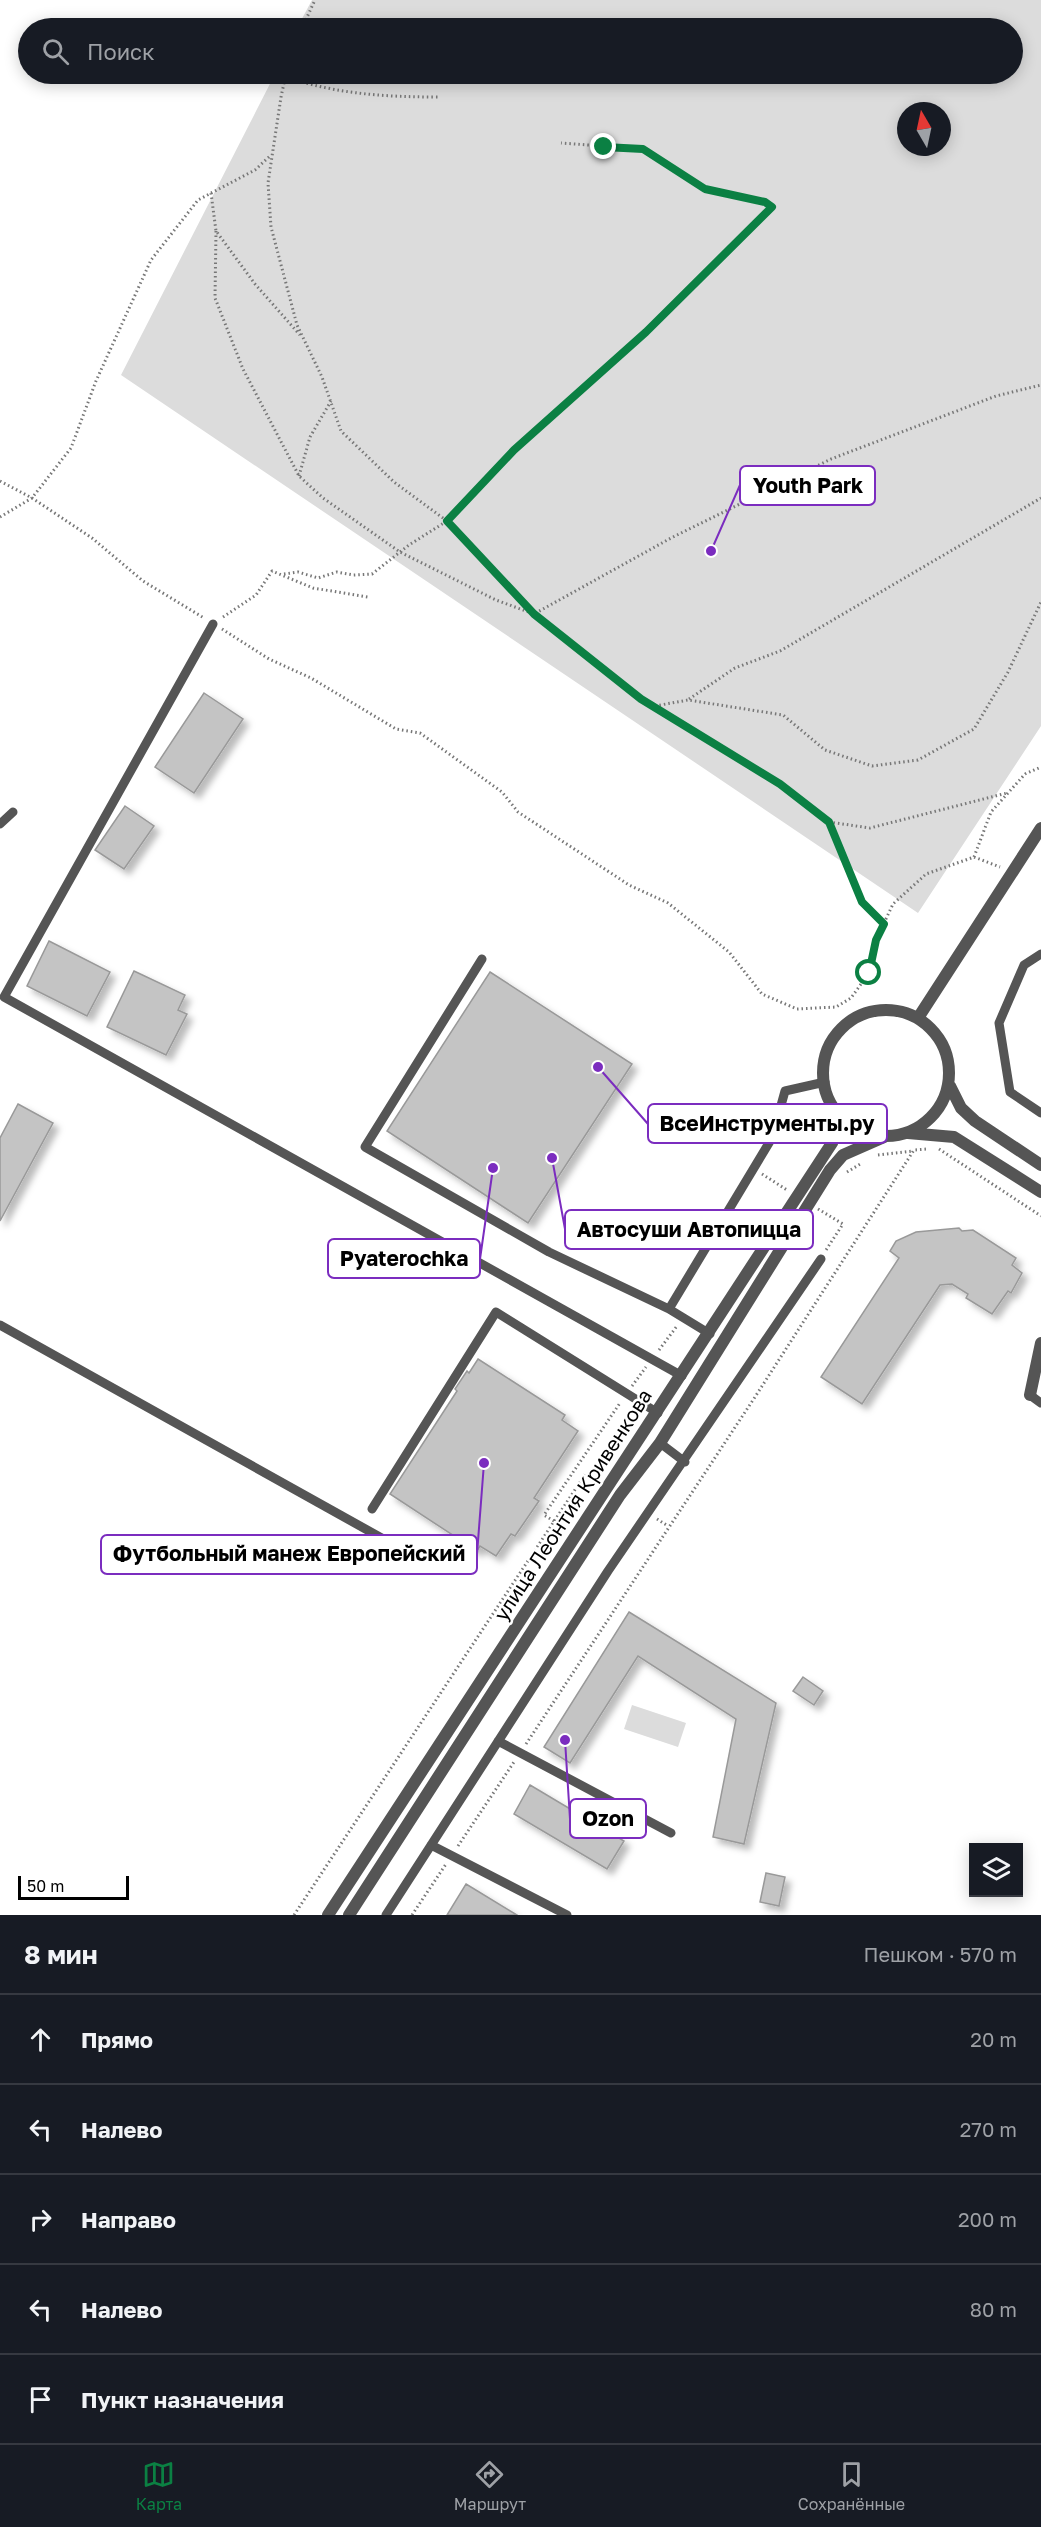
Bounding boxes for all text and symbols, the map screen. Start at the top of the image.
search box [18,18,1023,84]
icon: search [39,35,72,68]
text: Поиск [87,38,155,65]
north arrow [897,102,951,156]
route end [590,133,616,159]
callout: Youth Park [740,466,875,505]
text: Youth Park [753,472,863,498]
route start [855,959,881,985]
callout: ВсеИнструменты.ру [648,1104,887,1143]
text: ВсеИнструменты.ру [659,1110,875,1136]
callout: Автосуши Автопицца [565,1210,813,1249]
text: Автосуши Автопицца [577,1216,801,1242]
callout: Pyaterochka [328,1239,480,1278]
text: Pyaterochka [340,1245,468,1271]
street label: улица Леонтия Кривенкова [488,1384,656,1625]
callout: Футбольный манеж Европейский [101,1535,477,1574]
text: Футбольный манеж Европейский [113,1540,465,1566]
callout: Ozon [570,1799,646,1838]
text: Ozon [582,1805,634,1831]
map controls [969,1843,1023,1897]
button: layers [969,1843,1023,1897]
scale bar [18,1873,129,1900]
text: 50 m [27,1876,64,1896]
text: 8 мин [24,1939,98,1970]
text: Пешком · 570 m [863,1942,1017,1966]
icon: ahead [24,2023,57,2056]
text: Прямо [81,2026,153,2053]
text: 20 m [970,2027,1017,2051]
icon: left [24,2113,57,2146]
text: Налево [81,2116,163,2143]
text: 270 m [960,2117,1017,2141]
icon: right [24,2203,57,2236]
text: Направо [81,2206,176,2233]
text: 200 m [958,2207,1017,2231]
icon: left [24,2293,57,2326]
text: Налево [81,2296,163,2323]
text: 80 m [970,2297,1017,2321]
icon: arrive [24,2383,57,2416]
text: Пункт назначения [81,2386,284,2413]
tab: Карта [136,2458,182,2514]
tab: Маршрут [454,2458,526,2514]
tab: Сохранённые [798,2458,905,2514]

